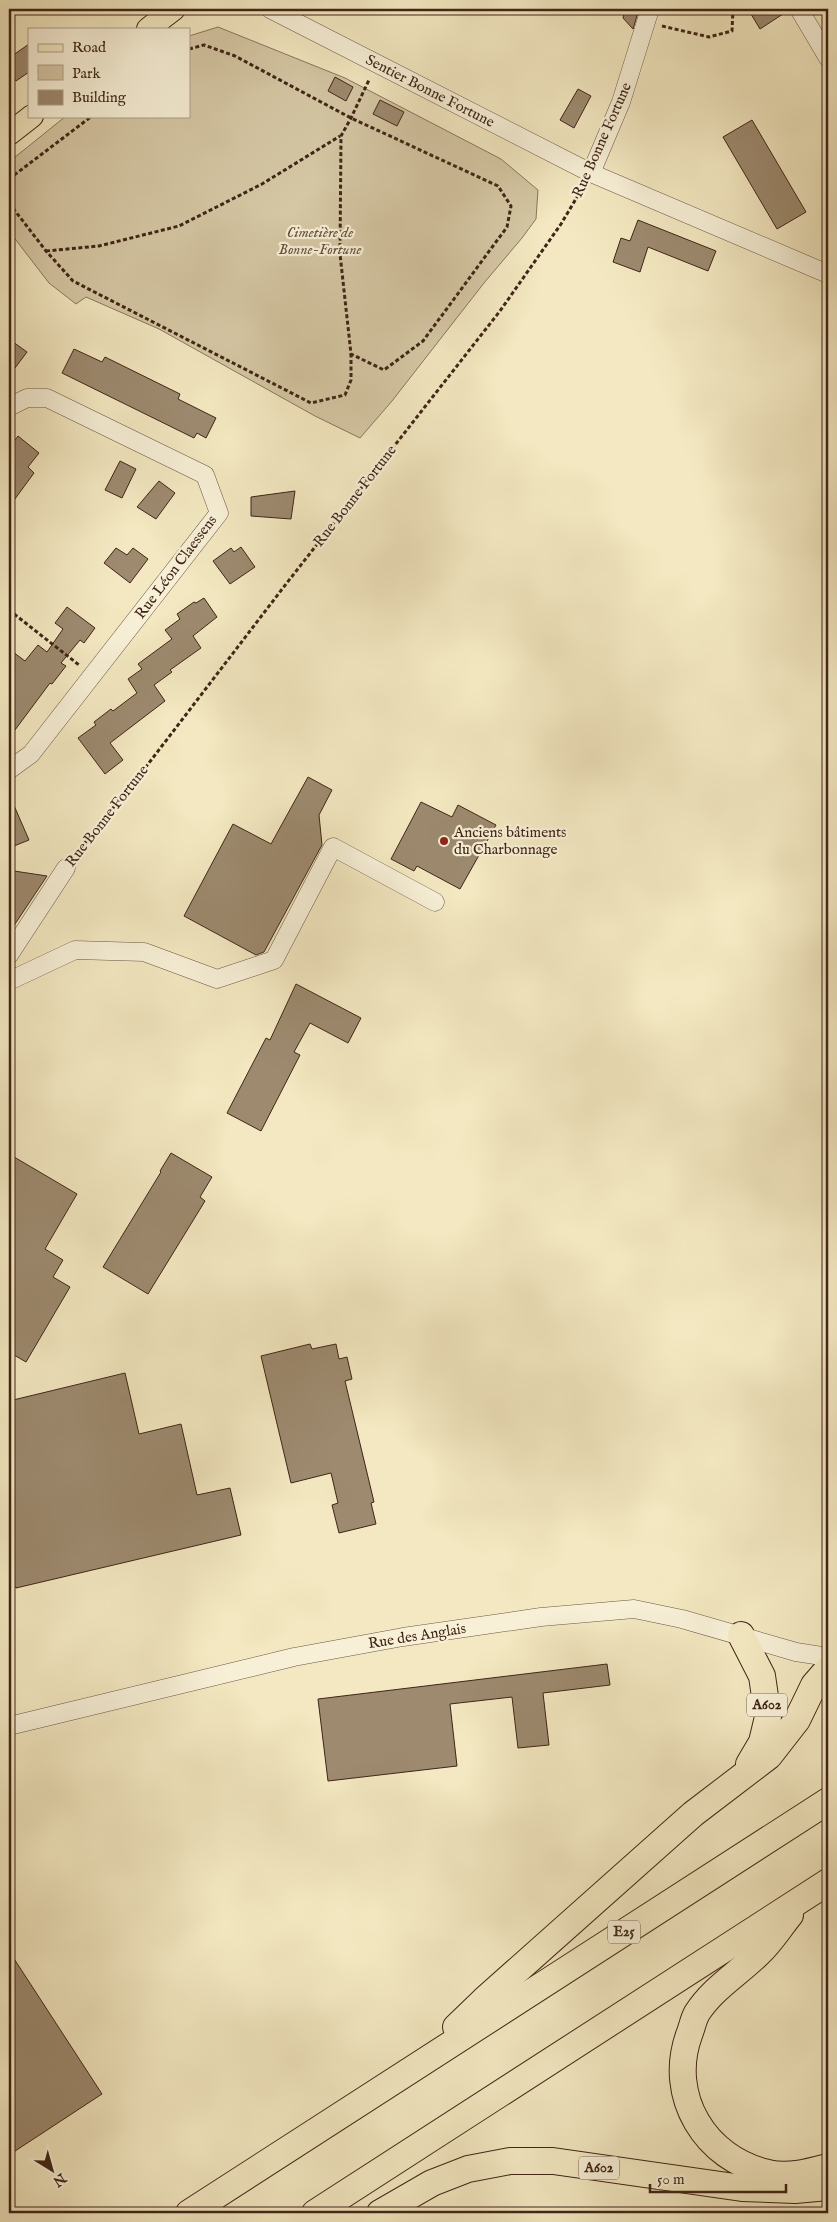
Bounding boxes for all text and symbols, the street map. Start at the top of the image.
legend [28,28,190,118]
text: Road [72,38,107,57]
street label: Sentier Bonne Fortune [362,50,498,132]
text: Park [72,64,102,83]
street label: Rue Bonne Fortune [568,79,636,201]
text: Building [72,88,127,107]
park label: Cimetière de Bonne-Fortune [279,223,361,259]
street label: Rue Bonne Fortune [309,441,401,551]
street label: Rue Léon Claessens [131,511,221,623]
street label: Rue Bonne Fortune [61,761,153,871]
place label: Anciens bâtiments du Charbonnage [453,823,566,859]
marker: Anciens bâtiments du Charbonnage [438,835,450,847]
street label: Rue des Anglais [367,1619,467,1653]
road number: A602 [747,1694,787,1716]
road number: E25 [608,1920,640,1944]
north arrow [28,2144,78,2194]
road number: A602 [579,2156,619,2180]
scale bar [650,2162,786,2194]
text: N [49,2168,70,2190]
text: 50 m [657,2170,685,2189]

